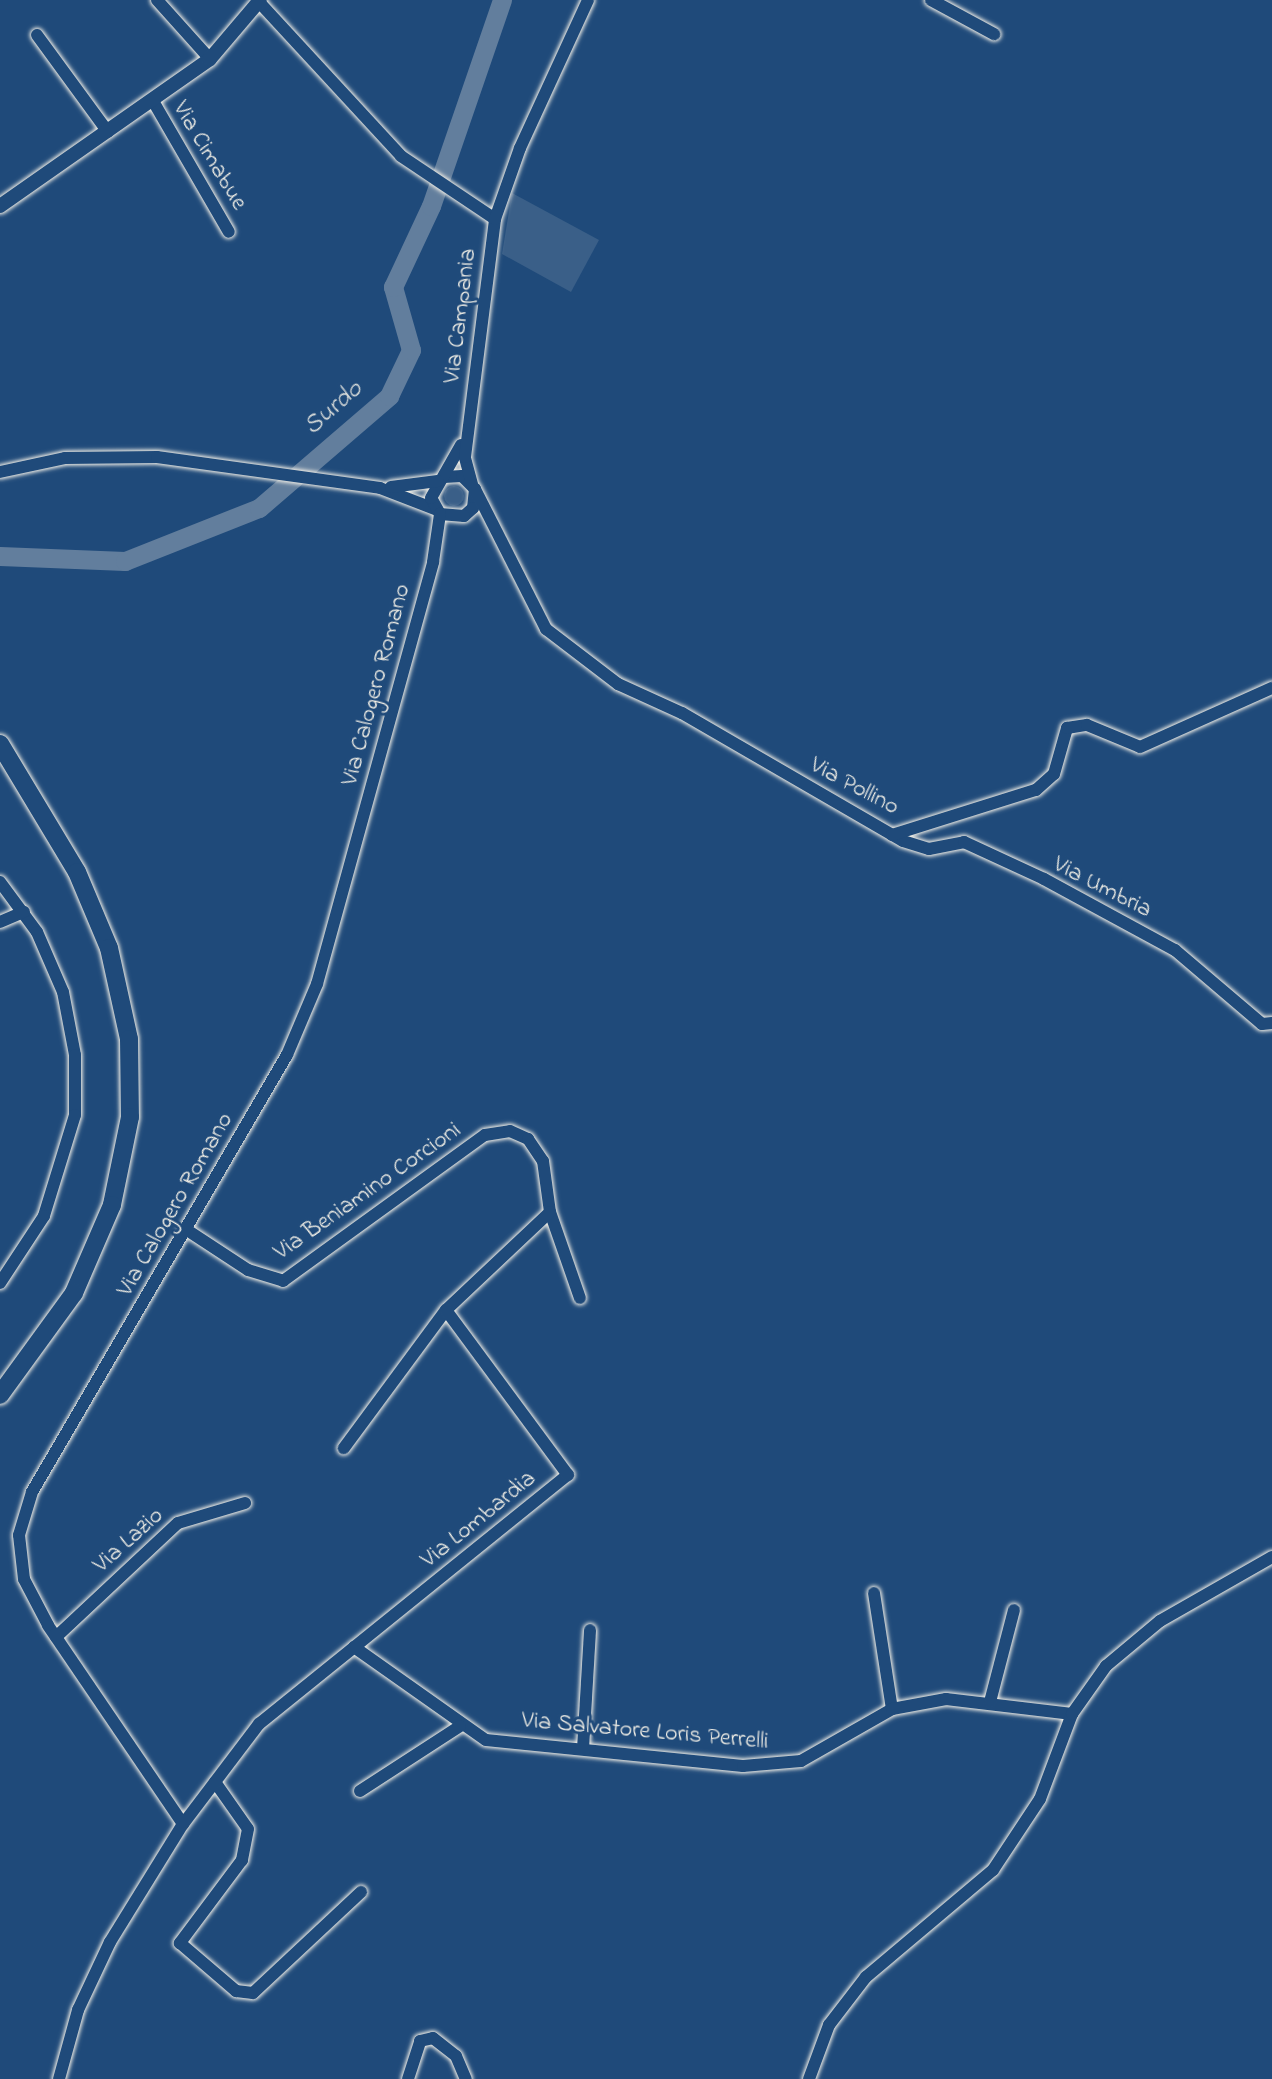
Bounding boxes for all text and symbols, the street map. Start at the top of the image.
street label: Via Cimabue [165,96,253,216]
street label: Via Campania [438,247,484,385]
water label: Surdo [298,375,370,443]
street label: Via Calogero Romano [336,581,418,789]
street label: Via Pollino [805,752,903,822]
street label: Via Umbria [1048,851,1156,925]
street label: Via Calogero Romano [112,1108,240,1302]
street label: Via Beniamino Corcioni [269,1117,467,1267]
street label: Via Lombardia [416,1465,542,1575]
street label: Via Lazio [88,1502,170,1580]
street label: Via Salvatore Loris Perrelli [520,1707,770,1757]

